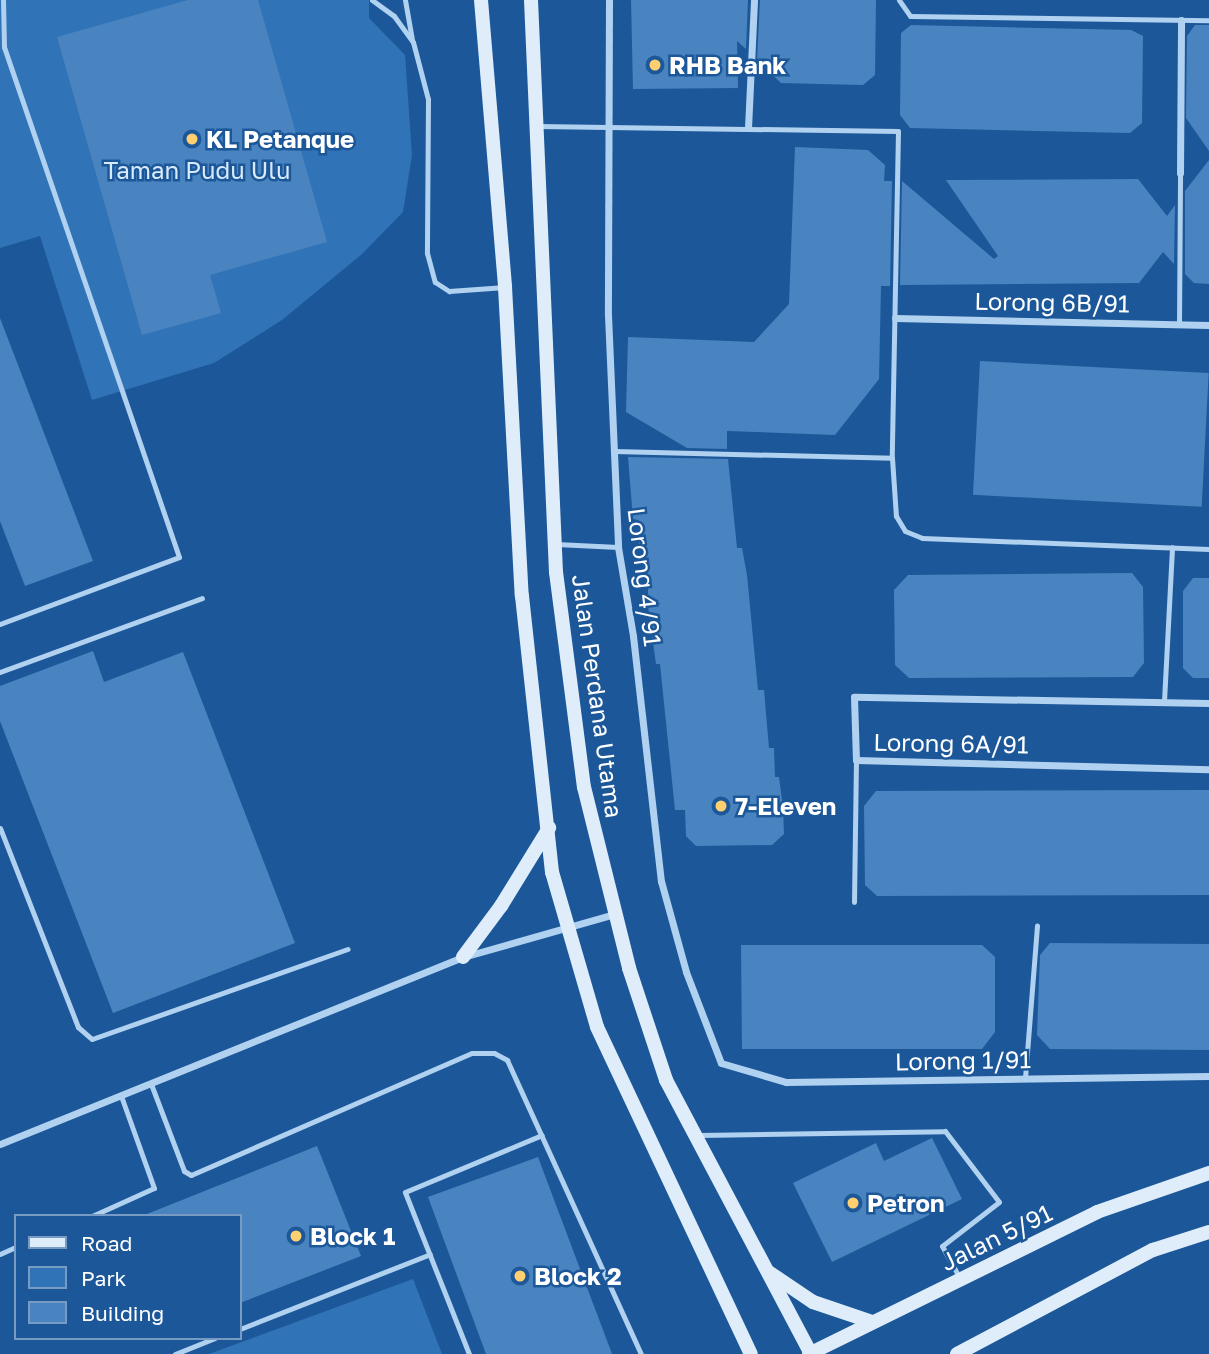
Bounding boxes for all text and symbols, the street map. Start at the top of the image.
place label: RHB Bank [669,51,786,79]
marker: RHB Bank [647,57,663,73]
place label: KL Petanque [206,125,354,153]
marker: KL Petanque [184,131,200,147]
park label: Taman Pudu Ulu [103,156,291,184]
street label: Lorong 6B/91 [974,286,1130,318]
street label: Lorong 4/91 [622,506,668,648]
street label: Jalan Perdana Utama [567,572,629,820]
street label: Lorong 6A/91 [873,727,1029,759]
place label: 7-Eleven [735,792,836,820]
marker: 7-Eleven [713,798,729,814]
street label: Lorong 1/91 [895,1044,1031,1076]
place label: Petron [867,1189,944,1217]
marker: Petron [845,1195,861,1211]
street label: Jalan 5/91 [936,1198,1056,1276]
legend [14,1214,242,1340]
place label: Block 1 [310,1222,395,1250]
marker: Block 1 [288,1228,304,1244]
text: Road [81,1230,132,1256]
place label: Block 2 [534,1262,622,1290]
text: Park [81,1265,126,1291]
marker: Block 2 [512,1268,528,1284]
text: Building [81,1300,164,1326]

